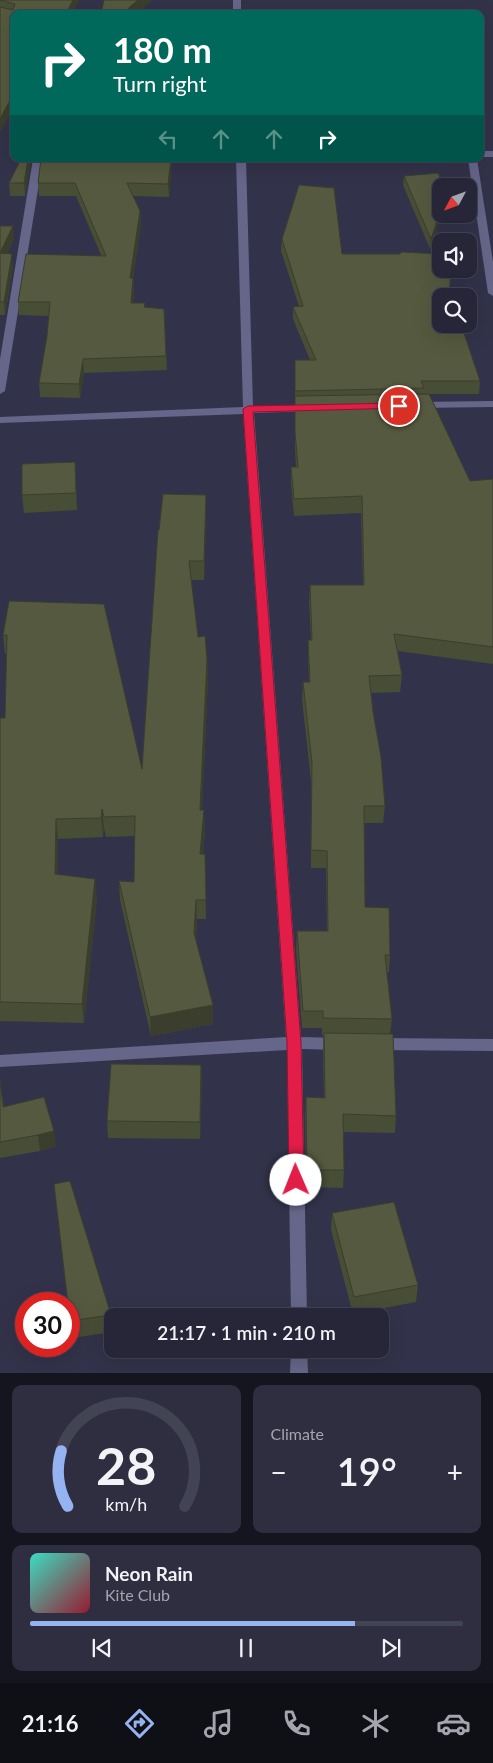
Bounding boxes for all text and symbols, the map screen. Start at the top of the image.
text: 180 m [113,28,212,70]
icon: right [30,30,95,95]
text: Turn right [113,70,207,97]
icon: left [154,125,182,153]
icon: ahead [207,125,235,153]
icon: ahead [260,125,288,153]
icon: right [313,125,341,153]
north arrow [432,178,478,222]
map controls [432,178,477,333]
button: sound [432,233,477,278]
button: search [432,288,477,333]
pin [378,385,420,427]
icon: arrive [385,392,413,420]
position arrow [269,1153,321,1205]
speed limit sign: 30 [15,1292,80,1357]
text: 21:17 · 1 min · 210 m [157,1321,336,1344]
text: Climate [271,1424,324,1443]
text: 28 [96,1434,156,1496]
text: 19° [337,1448,397,1494]
text: − [271,1455,287,1489]
text: + [447,1455,463,1489]
text: km/h [105,1493,147,1515]
text: Neon Rain [105,1562,193,1585]
text: Kite Club [105,1585,170,1604]
icon: previous [88,1634,116,1662]
icon: pause [232,1634,260,1662]
icon: next [377,1634,405,1662]
icon: directions [122,1706,157,1741]
icon: music [201,1706,236,1741]
icon: phone [279,1706,314,1741]
icon: climate [358,1706,393,1741]
icon: car [436,1706,471,1741]
text: 21:16 [22,1710,78,1737]

